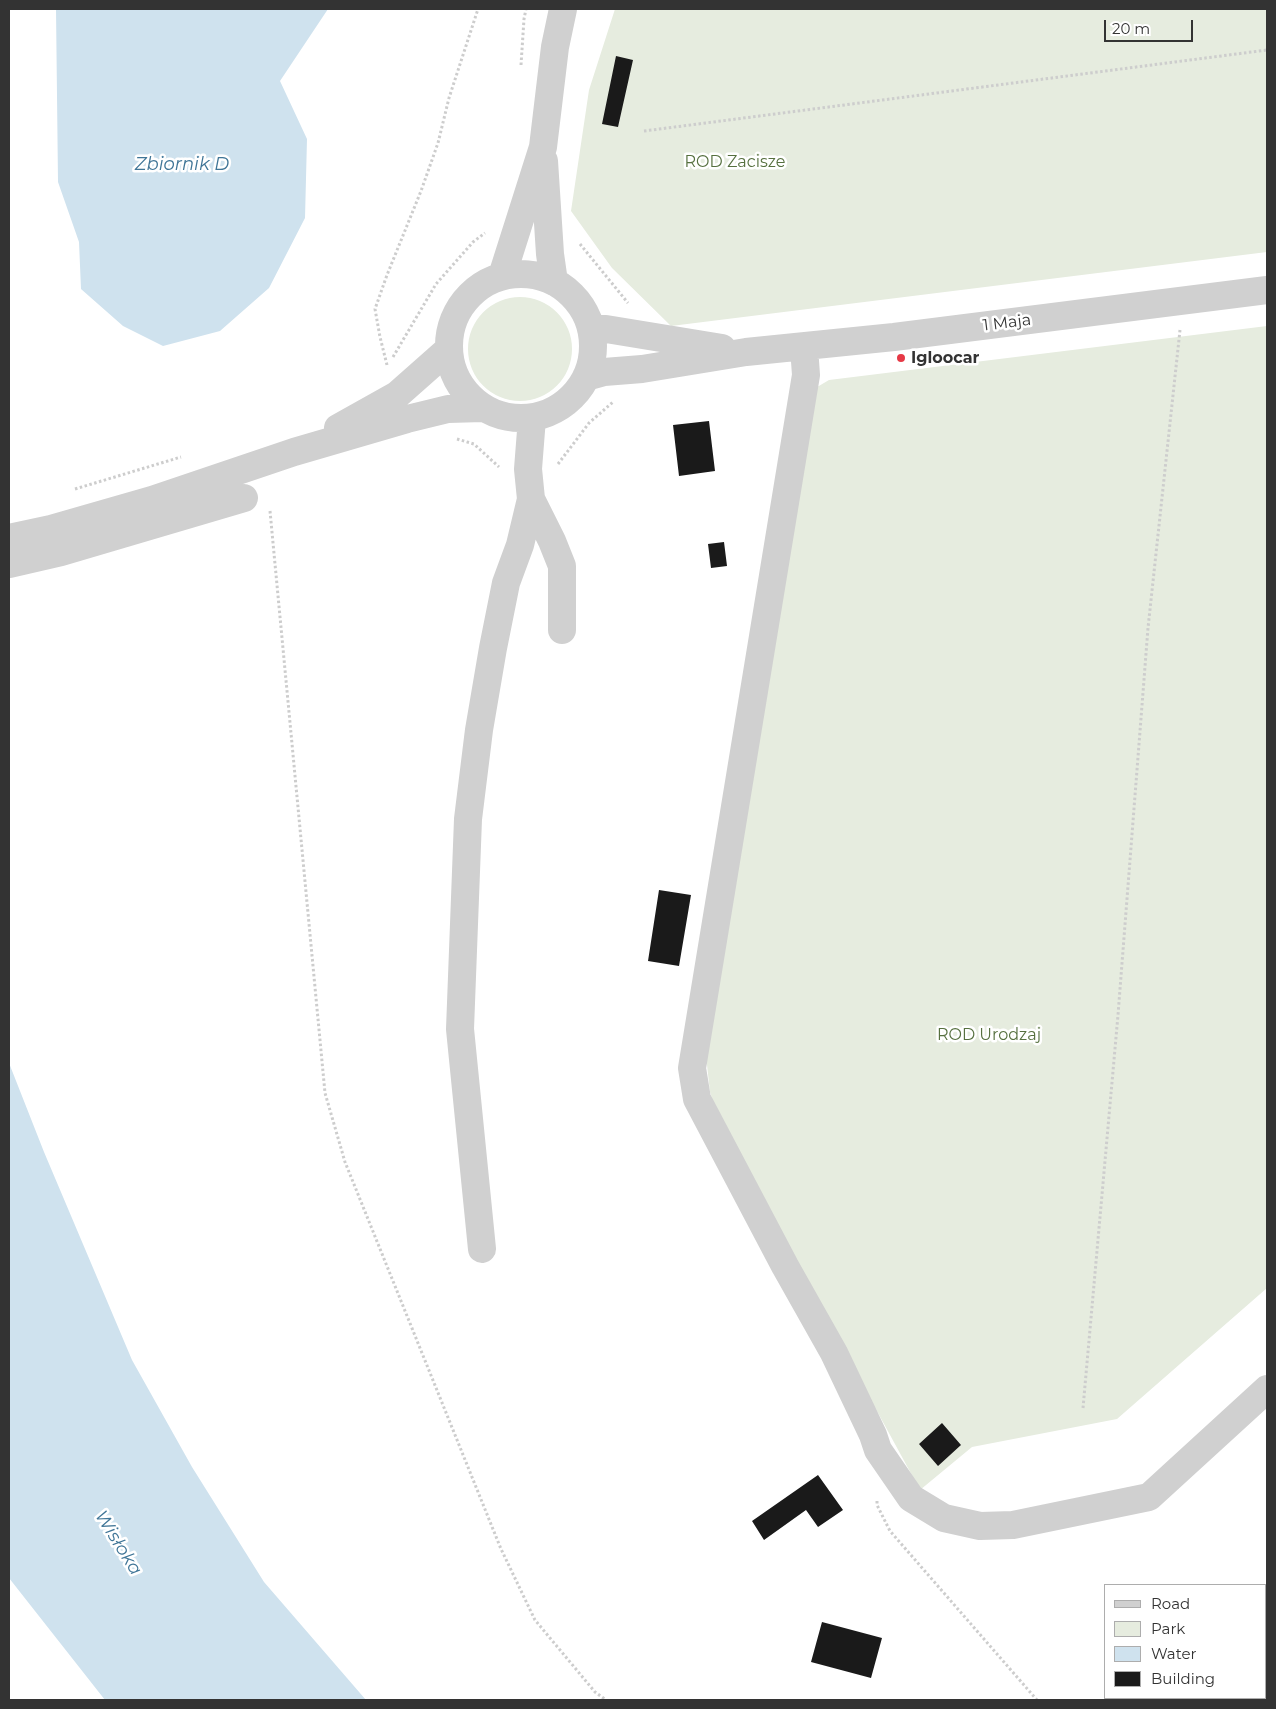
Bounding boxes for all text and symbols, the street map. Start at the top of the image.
scale bar [1106,10,1195,42]
text: 20 m [1112,19,1150,38]
park label: ROD Zacisze [685,152,785,172]
water label: Zbiornik D [135,154,229,176]
street label: 1 Maja [982,311,1032,335]
place label: Igloocar [911,348,979,368]
marker: Igloocar [895,352,907,364]
park label: ROD Urodzaj [937,1025,1041,1045]
water label: Wisłoka [90,1507,146,1579]
legend [1104,1584,1266,1699]
text: Road [1151,1594,1190,1613]
text: Park [1151,1619,1185,1638]
text: Water [1151,1644,1197,1663]
text: Building [1151,1669,1215,1688]

